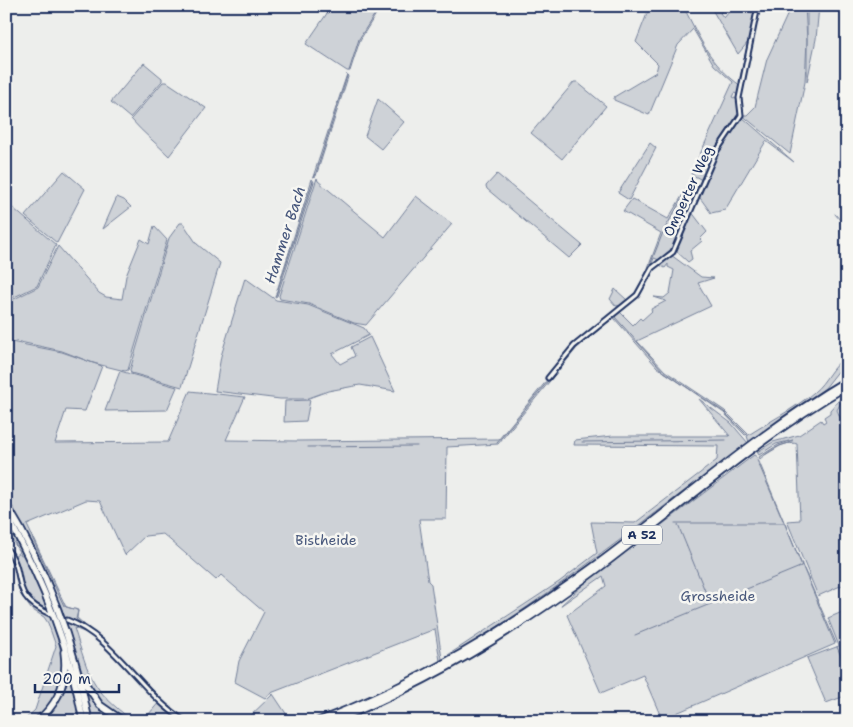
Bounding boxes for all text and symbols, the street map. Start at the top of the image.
street label: Omperter Weg [659,143,717,239]
water label: Hammer Bach [260,184,310,286]
road number: A 52 [622,526,662,544]
park label: Bistheide [295,531,357,549]
park label: Grossheide [681,587,756,605]
scale bar [35,662,119,694]
text: 200 m [42,669,91,689]

